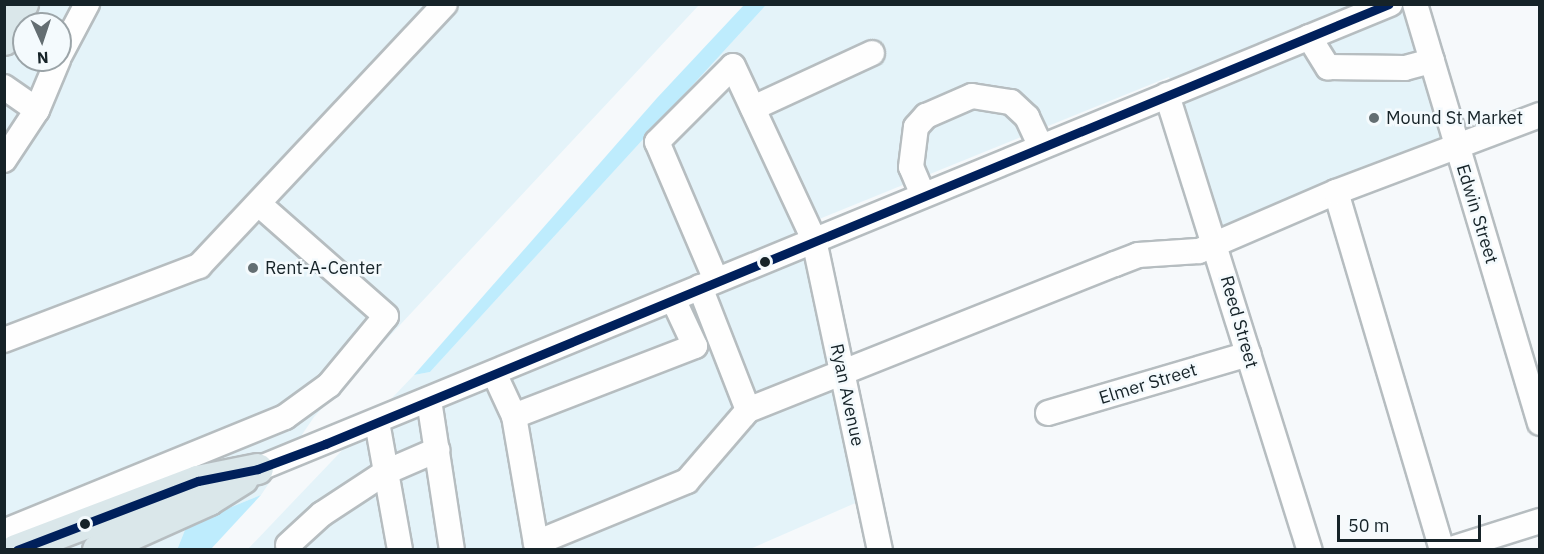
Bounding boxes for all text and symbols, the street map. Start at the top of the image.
north arrow [12,12,72,72]
text: N [37,48,49,68]
place label: Mound St Market [1386,107,1523,129]
marker: Mound St Market [1367,111,1381,125]
street label: Edwin Street [1452,162,1502,266]
unlabelled marker [759,256,771,268]
place label: Rent-A-Center [265,257,382,279]
marker: Rent-A-Center [246,261,260,275]
street label: Reed Street [1216,273,1262,371]
street label: Ryan Avenue [826,342,868,448]
street label: Elmer Street [1096,359,1200,409]
scale bar [1340,503,1484,541]
text: 50 m [1348,514,1390,537]
unlabelled marker [79,518,91,530]

